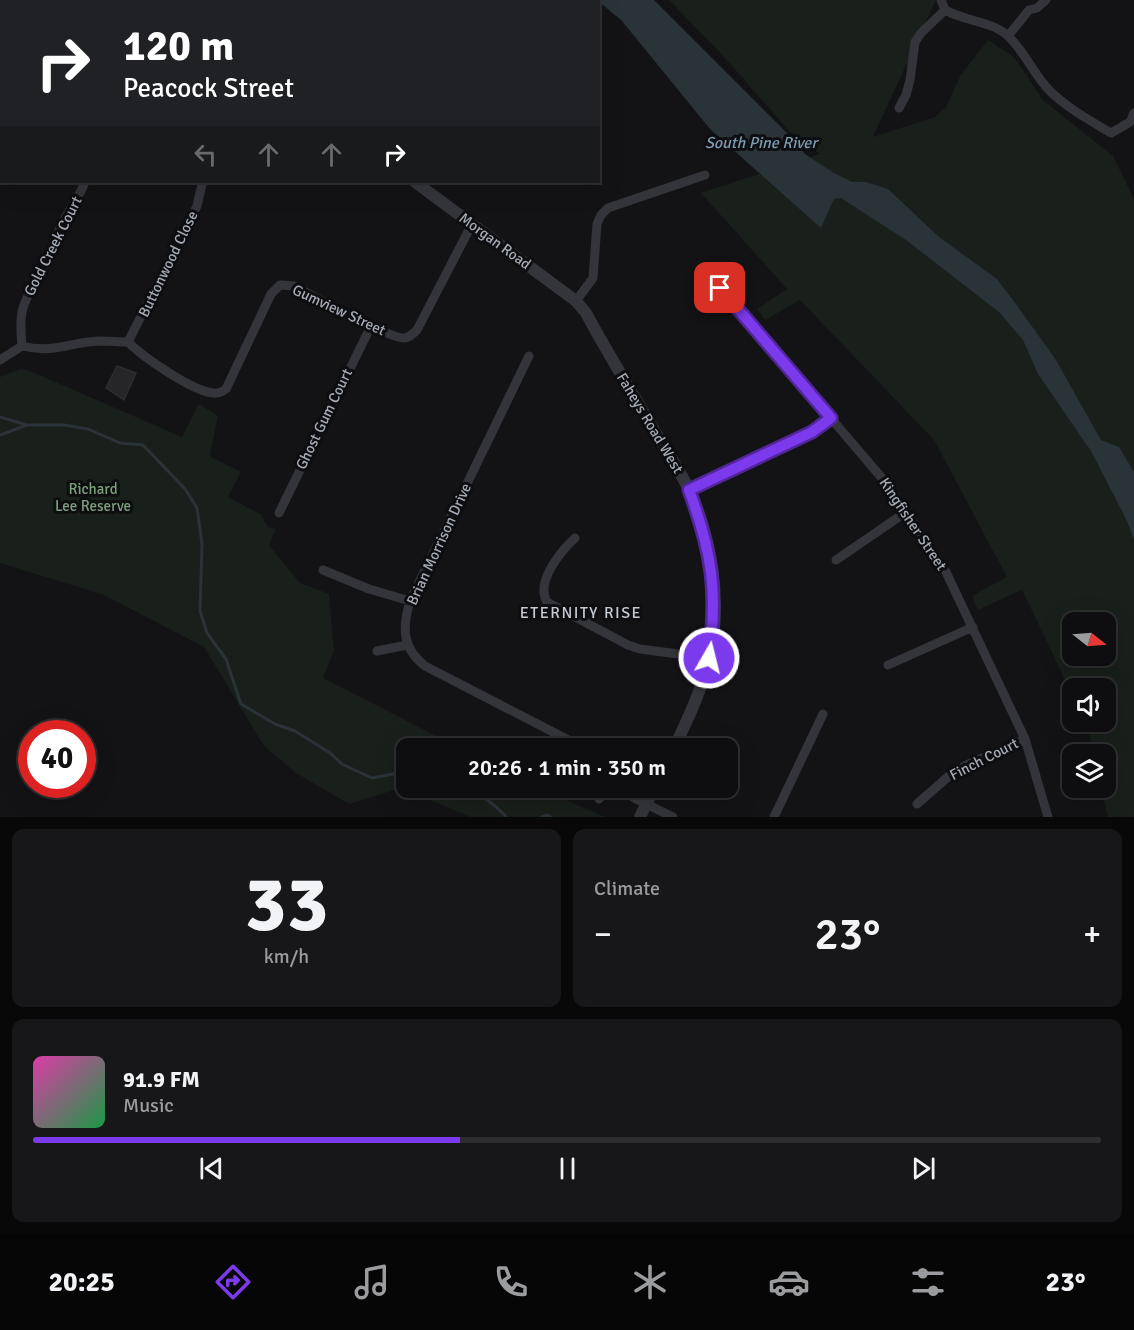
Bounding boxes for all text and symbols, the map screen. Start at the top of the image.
text: 120 m [123,21,234,72]
icon: right [24,24,102,102]
text: Peacock Street [123,72,294,105]
water label: South Pine River [705,133,819,153]
icon: left [189,138,222,171]
icon: ahead [252,138,285,171]
icon: ahead [315,138,348,171]
icon: right [378,138,411,171]
street label: Gold Creek Court [20,193,86,299]
street label: Buttonwood Close [134,208,202,320]
street label: Morgan Road [456,209,534,273]
pin [694,262,745,313]
icon: arrive [703,271,736,304]
street label: Gumview Street [289,281,389,339]
street label: Ghost Gum Court [292,366,356,472]
street label: Faheys Road West [613,369,687,477]
street label: Kingfisher Street [875,474,951,574]
park label: Richard Lee Reserve [55,480,131,515]
street label: Brian Morrison Drive [403,480,475,608]
district label: ETERNITY RISE [520,603,642,623]
north arrow [1062,612,1116,666]
map controls [1062,612,1116,798]
position arrow [677,626,741,690]
button: sound [1062,678,1116,732]
speed limit sign: 40 [18,720,96,798]
street label: Finch Court [947,734,1021,784]
button: layers [1062,744,1116,798]
text: 20:26 · 1 min · 350 m [468,754,666,781]
text: 33 [244,857,329,953]
text: Climate [594,876,660,901]
text: 23° [815,907,880,962]
text: − [594,914,612,955]
text: + [1083,914,1101,955]
text: km/h [264,944,309,969]
text: 91.9 FM [123,1066,200,1093]
text: Music [123,1093,174,1118]
icon: previous [195,1152,228,1185]
icon: pause [551,1152,584,1185]
icon: next [907,1152,940,1185]
icon: directions [212,1261,254,1303]
icon: music [351,1261,393,1303]
icon: phone [490,1261,532,1303]
icon: climate [629,1261,671,1303]
icon: car [768,1261,810,1303]
icon: filters [907,1261,949,1303]
text: 20:25 [48,1266,115,1299]
text: 23° [1046,1266,1086,1299]

